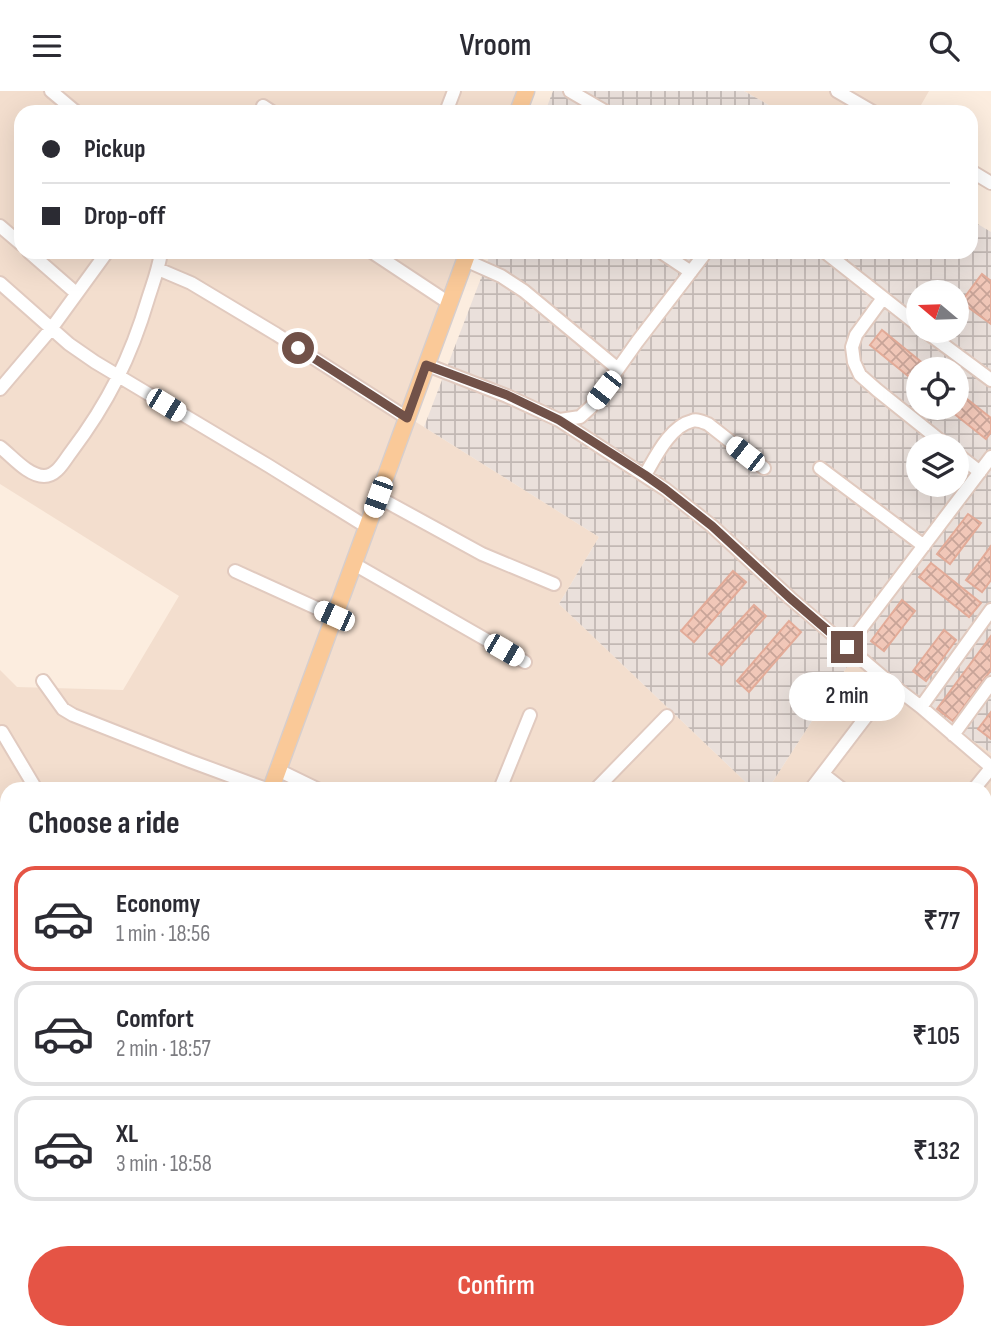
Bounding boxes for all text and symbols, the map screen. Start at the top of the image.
text: Vroom [460,26,531,65]
icon: menu [28,27,66,65]
icon: search [925,27,963,65]
text: Pickup [84,134,146,165]
text: Drop-off [84,201,165,232]
north arrow [906,280,970,343]
map controls [906,280,969,497]
route start [282,332,314,364]
button: locate [906,357,969,420]
car [583,367,626,413]
car [143,385,190,425]
car [722,433,769,475]
button: layers [906,434,969,497]
car [361,474,396,520]
car [311,598,358,634]
car [481,630,528,670]
route end [831,631,863,663]
callout: 2 min [789,671,905,721]
text: 2 min [825,682,869,710]
text: Choose a ride [28,804,180,843]
icon: car [32,887,95,950]
text: Economy [116,889,200,920]
text: ₹77 [923,906,960,937]
text: 1 min · 18:56 [116,920,210,948]
icon: car [32,1002,95,1065]
text: Comfort [116,1004,194,1035]
text: ₹105 [912,1021,960,1052]
text: 2 min · 18:57 [116,1035,211,1063]
icon: car [32,1117,95,1180]
text: XL [116,1119,138,1150]
text: ₹132 [913,1136,960,1167]
text: 3 min · 18:58 [116,1150,212,1178]
button: Confirm [28,1246,964,1326]

